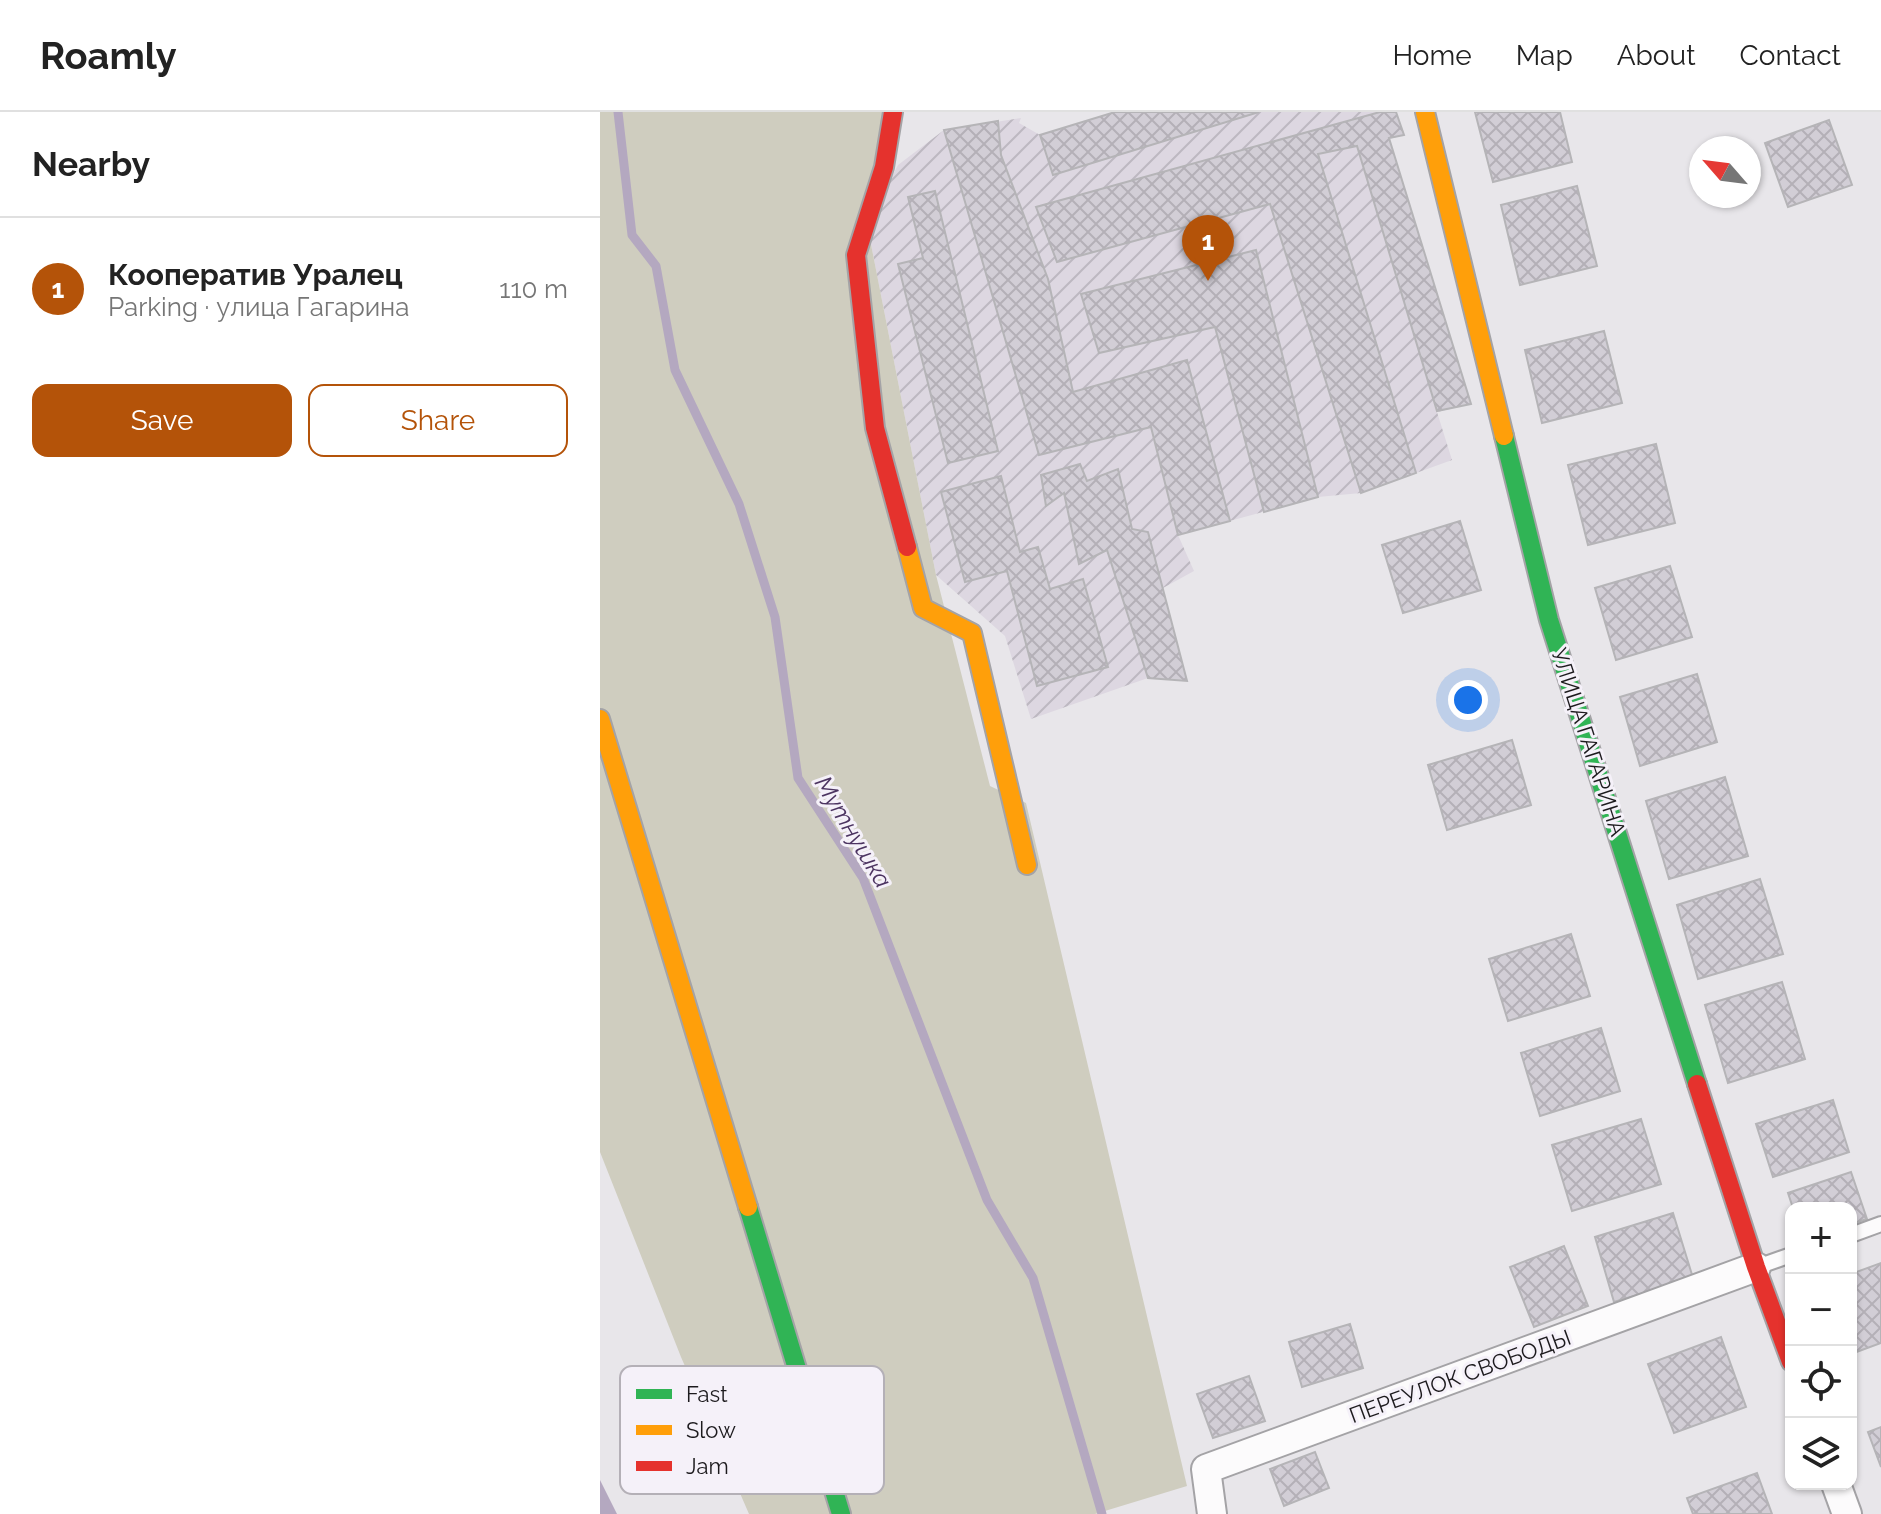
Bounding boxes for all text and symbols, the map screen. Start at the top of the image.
text: Roamly [40,33,177,78]
text: Home [1392,39,1472,72]
text: Map [1516,39,1573,72]
text: About [1617,39,1696,72]
text: Contact [1740,39,1841,72]
north arrow [1689,136,1761,208]
text: Nearby [32,144,150,184]
pin: 1 [1182,215,1234,281]
text: Кооператив Уралец [108,257,403,292]
text: 1 [52,274,64,304]
text: 110 m [499,274,568,304]
text: Parking · улица Гагарина [108,292,409,322]
button: Save [32,384,292,457]
button: Share [308,384,568,457]
street label: УЛИЦА ГАГАРИНА [1546,645,1632,839]
your location [1448,680,1488,720]
water label: Мутнушка [809,771,898,893]
map controls [1785,1202,1857,1490]
button: + [1785,1202,1857,1274]
button: − [1785,1274,1857,1346]
street label: ПЕРЕУЛОК СВОБОДЫ [1346,1324,1574,1428]
button: locate [1785,1346,1857,1418]
legend [620,1366,884,1494]
text: Fast [686,1381,728,1407]
text: Slow [686,1417,736,1443]
button: layers [1785,1418,1857,1490]
text: Jam [686,1453,729,1479]

